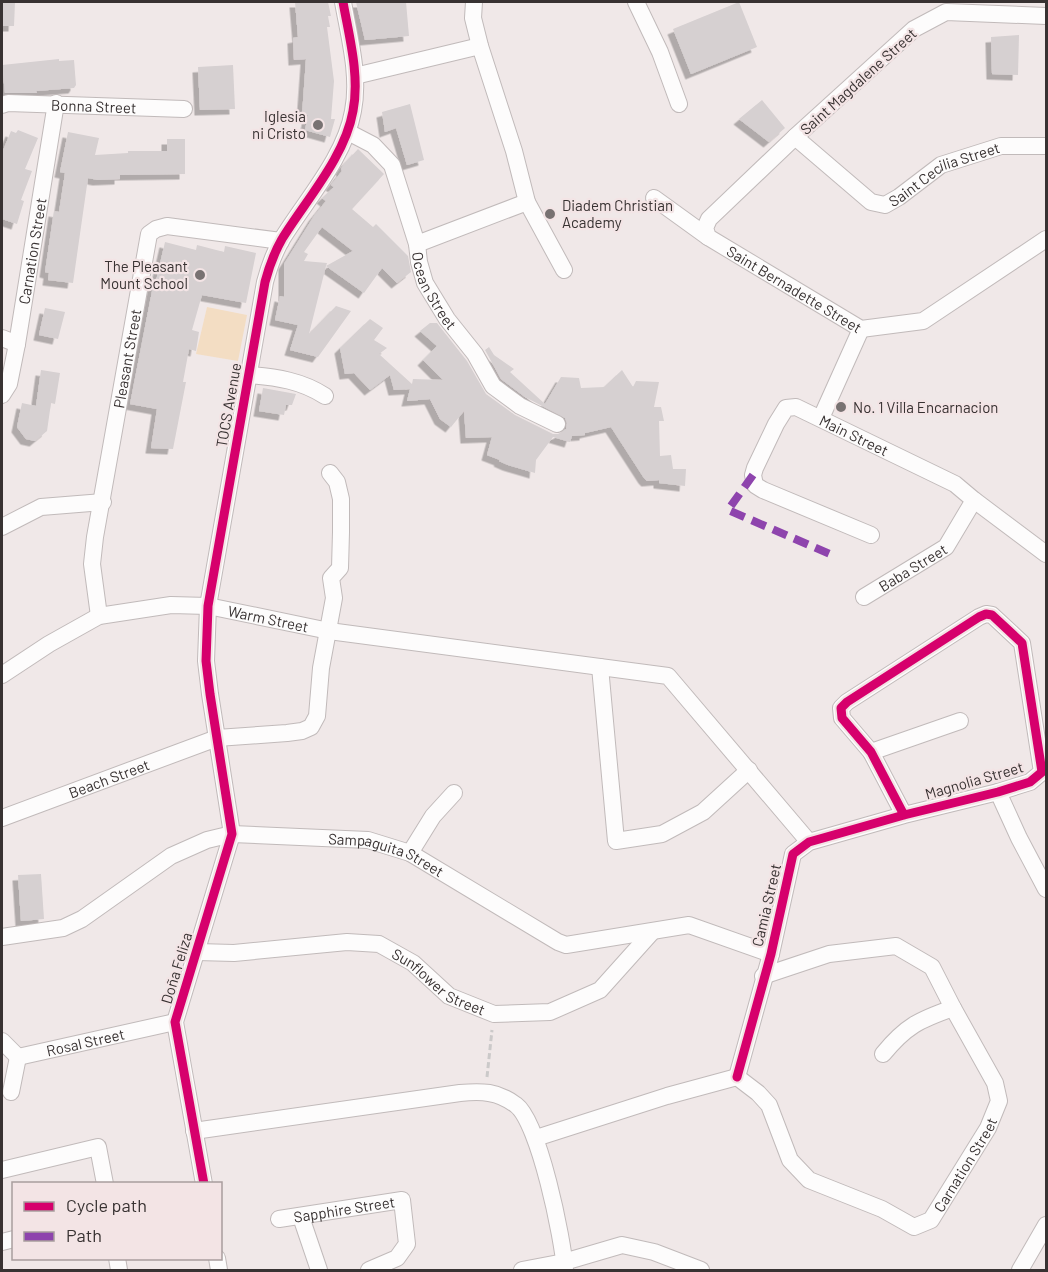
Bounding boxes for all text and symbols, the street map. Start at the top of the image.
street label: Saint Magdalene Street [796,24,920,138]
street label: Bonna Street [51,95,137,116]
place label: Iglesia ni Cristo [252,107,306,142]
marker: Iglesia ni Cristo [311,118,325,132]
street label: Saint Cecilia Street [885,138,1002,210]
place label: Diadem Christian Academy [562,196,673,231]
street label: Carnation Street [15,197,50,306]
marker: Diadem Christian Academy [543,207,557,221]
street label: Saint Bernadette Street [724,241,865,336]
street label: Ocean Street [409,251,461,333]
place label: The Pleasant Mount School [100,257,188,292]
marker: The Pleasant Mount School [193,268,207,282]
street label: Pleasant Street [109,307,144,409]
street label: TOCS Avenue [212,361,244,449]
place label: No. 1 Villa Encarnacion [853,398,998,416]
marker: No. 1 Villa Encarnacion [834,400,848,414]
street label: Main Street [817,411,891,459]
street label: Baba Street [875,540,950,595]
street label: Warm Street [226,601,310,636]
street label: Beach Street [66,755,152,801]
street label: Magnolia Street [923,757,1025,803]
street label: Sampaguita Street [328,829,447,880]
street label: Camia Street [748,862,784,948]
street label: Doña Feliza [157,930,195,1006]
street label: Sunflower Street [389,944,488,1019]
street label: Rosal Street [45,1025,126,1059]
street label: Carnation Street [929,1115,1000,1215]
legend [12,1182,222,1260]
street label: Sapphire Street [292,1192,396,1226]
text: Cycle path [66,1194,147,1216]
text: Path [66,1224,102,1246]

